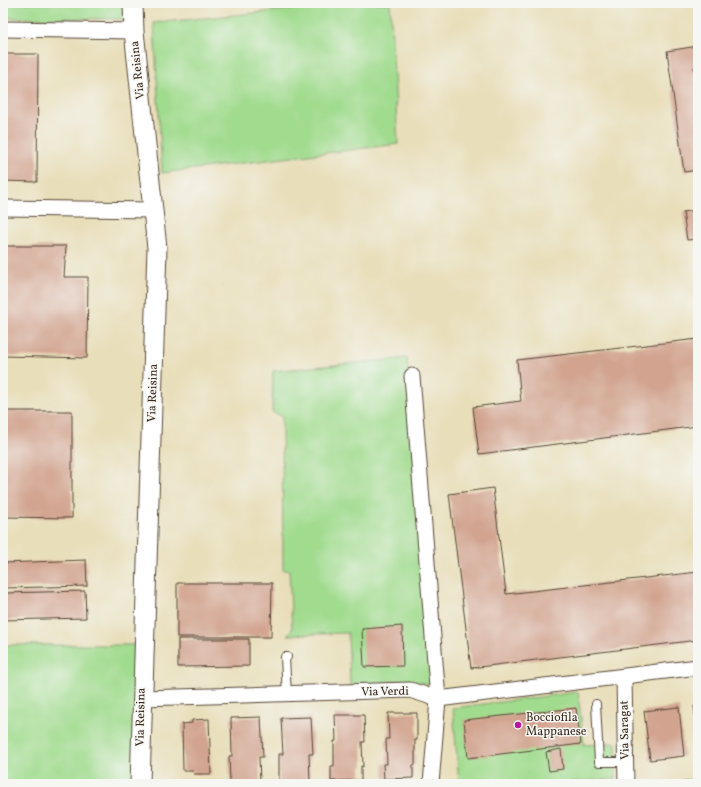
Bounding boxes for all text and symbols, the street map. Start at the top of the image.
street label: Via Reisina [127,40,149,100]
street label: Via Reisina [144,363,162,423]
street label: Via Verdi [361,684,409,700]
street label: Via Reisina [132,687,150,747]
street label: Via Saragat [616,700,634,760]
place label: Bocciofila Mappanese [526,710,587,740]
marker: Bocciofila Mappanese [513,720,523,730]

